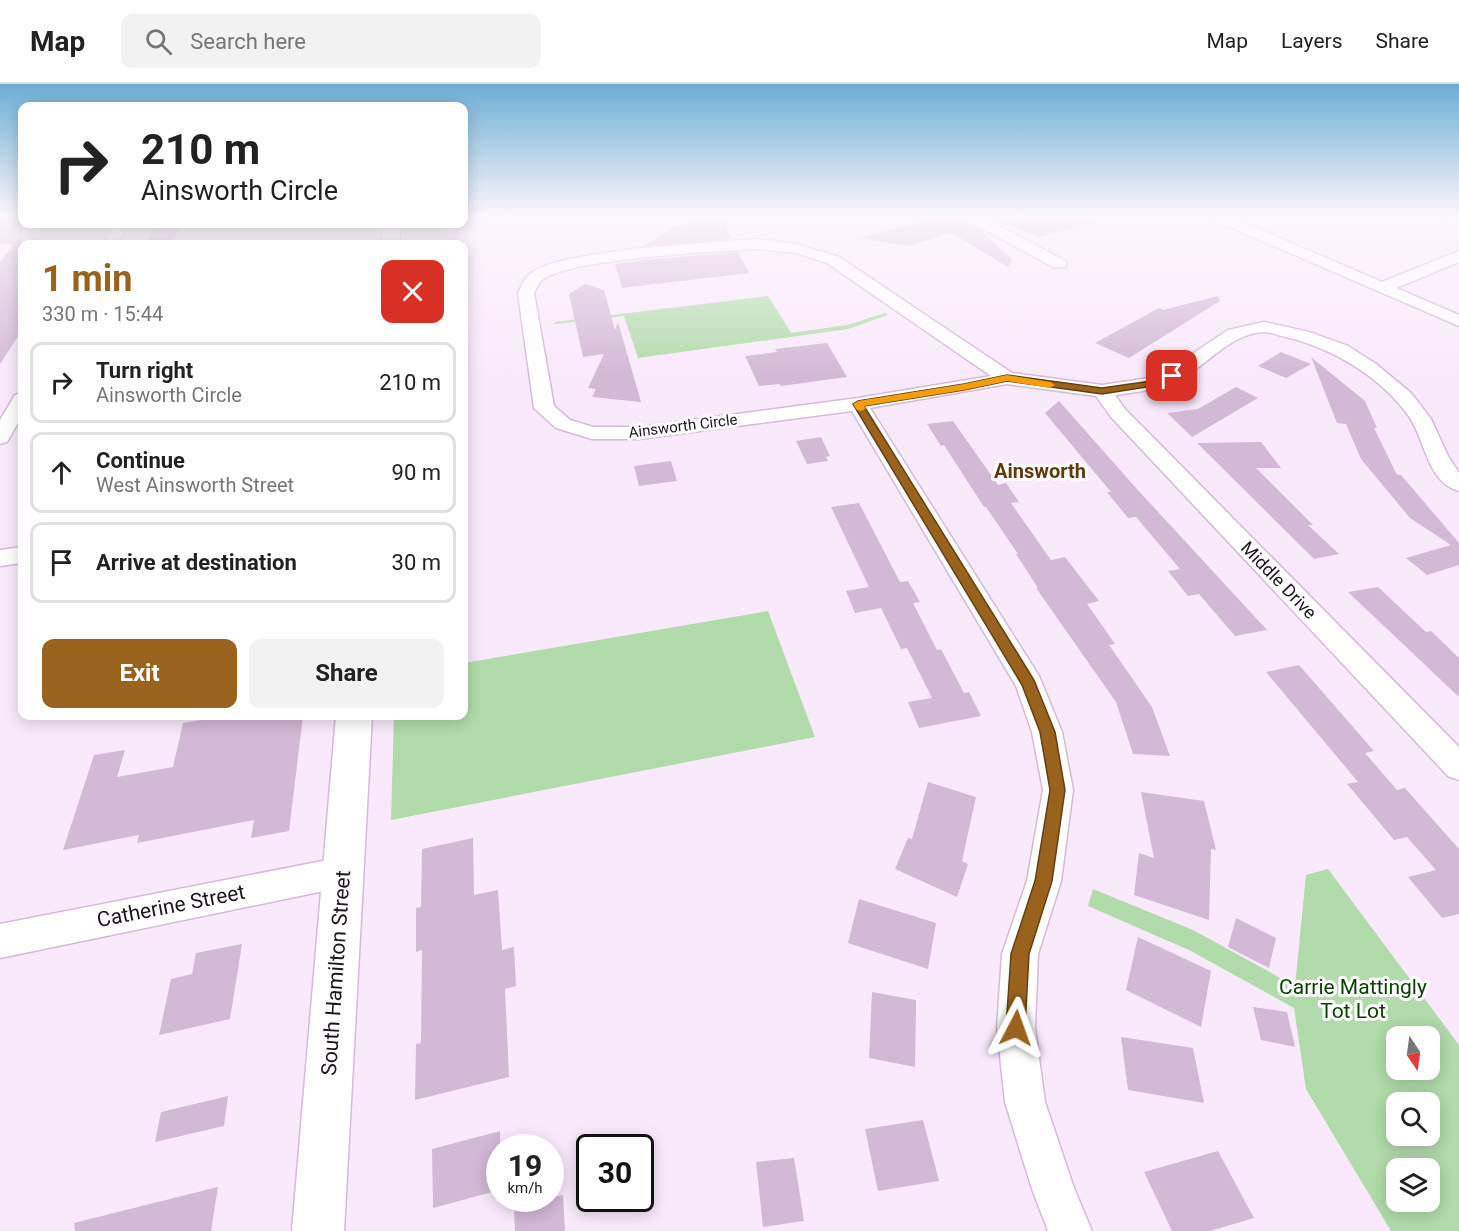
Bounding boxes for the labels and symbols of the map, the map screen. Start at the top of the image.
pin [1146,350,1197,401]
street label: Ainsworth Circle [628,410,738,442]
district label: Ainsworth [994,459,1086,483]
street label: Middle Drive [1237,537,1321,623]
street label: South Hamilton Street [317,870,355,1076]
street label: Catherine Street [95,880,247,932]
park label: Carrie Mattingly Tot Lot [1279,975,1427,1023]
position arrow [984,996,1048,1060]
north arrow [1386,1026,1440,1080]
speed limit sign: 30 [576,1134,654,1212]

